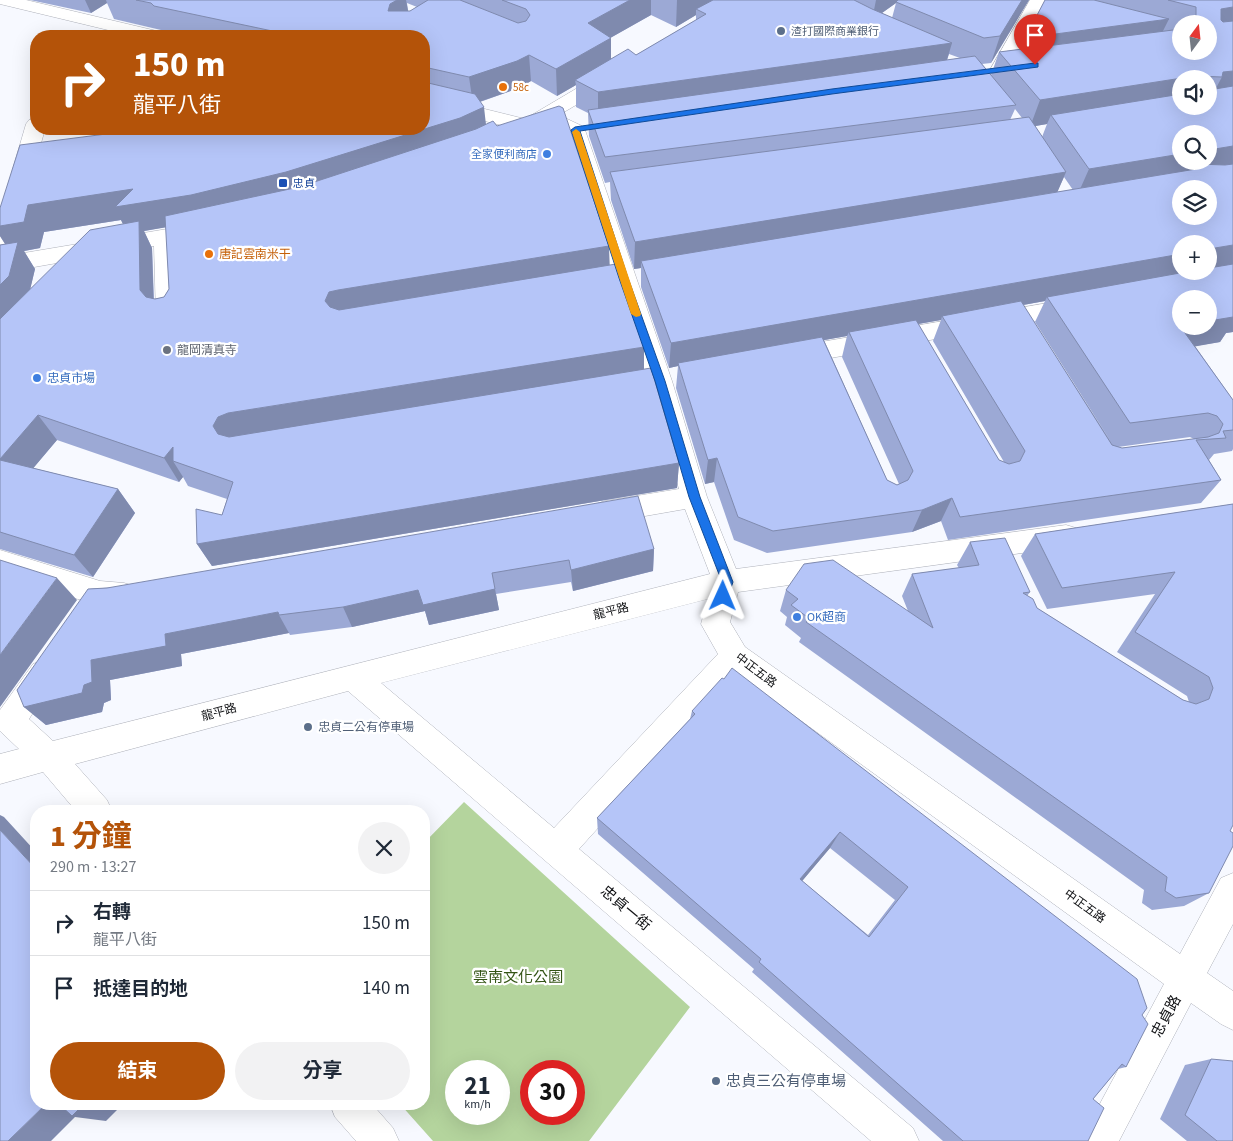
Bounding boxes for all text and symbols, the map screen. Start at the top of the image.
pin [1014,14,1056,65]
north arrow [1172,15,1218,60]
map controls [1172,15,1217,335]
icon: arrive [1021,21,1049,49]
place label: 渣打國際商業銀行 [791,24,879,39]
marker: 渣打國際商業銀行 [775,25,787,37]
text: 150 m [133,40,225,90]
icon: right [50,50,115,115]
button: sound [1172,70,1217,115]
place label: 58c [513,80,529,95]
marker: 58c [497,81,509,93]
text: 龍平八街 [133,89,221,121]
button: search [1172,125,1217,170]
place label: 全家便利商店 [471,147,537,162]
marker: 全家便利商店 [541,148,553,160]
place label: 忠貞 [293,176,315,191]
marker: 忠貞 [277,177,289,189]
button: layers [1172,180,1217,225]
button: + [1172,235,1217,280]
place label: 唐記雲南米干 [219,246,291,263]
marker: 唐記雲南米干 [203,248,215,260]
button: − [1172,290,1217,335]
place label: 龍岡清真寺 [177,342,237,359]
marker: 龍岡清真寺 [161,344,173,356]
place label: 忠貞市場 [47,370,95,387]
marker: 忠貞市場 [31,372,43,384]
position arrow [696,569,748,621]
street label: 龍平路 [592,599,631,624]
place label: OK超商 [807,609,846,626]
marker: OK超商 [791,611,803,623]
street label: 中正五路 [731,649,780,692]
street label: 龍平路 [200,700,239,725]
place label: 忠貞二公有停車場 [318,719,414,736]
marker: 忠貞二公有停車場 [302,721,314,733]
text: 1 分鐘 [50,815,132,858]
button: close [358,822,410,874]
text: 290 m · 13:27 [50,856,137,878]
street label: 忠貞一街 [596,881,655,936]
street label: 中正五路 [1060,885,1109,927]
text: 右轉 [93,899,131,926]
icon: right [50,909,78,937]
text: 150 m [362,910,410,937]
text: 龍平八街 [93,929,157,951]
park label: 雲南文化公園 [473,967,563,988]
icon: arrive [50,974,78,1002]
text: 140 m [362,975,410,1002]
text: 抵達目的地 [93,976,188,1003]
street label: 忠貞路 [1147,991,1186,1041]
button: 結束 [50,1042,225,1100]
button: 分享 [235,1042,410,1100]
speed limit sign: 30 [520,1060,585,1125]
text: 21 [464,1068,491,1104]
place label: 忠貞三公有停車場 [726,1071,846,1092]
marker: 忠貞三公有停車場 [710,1075,722,1087]
text: km/h [464,1096,491,1113]

